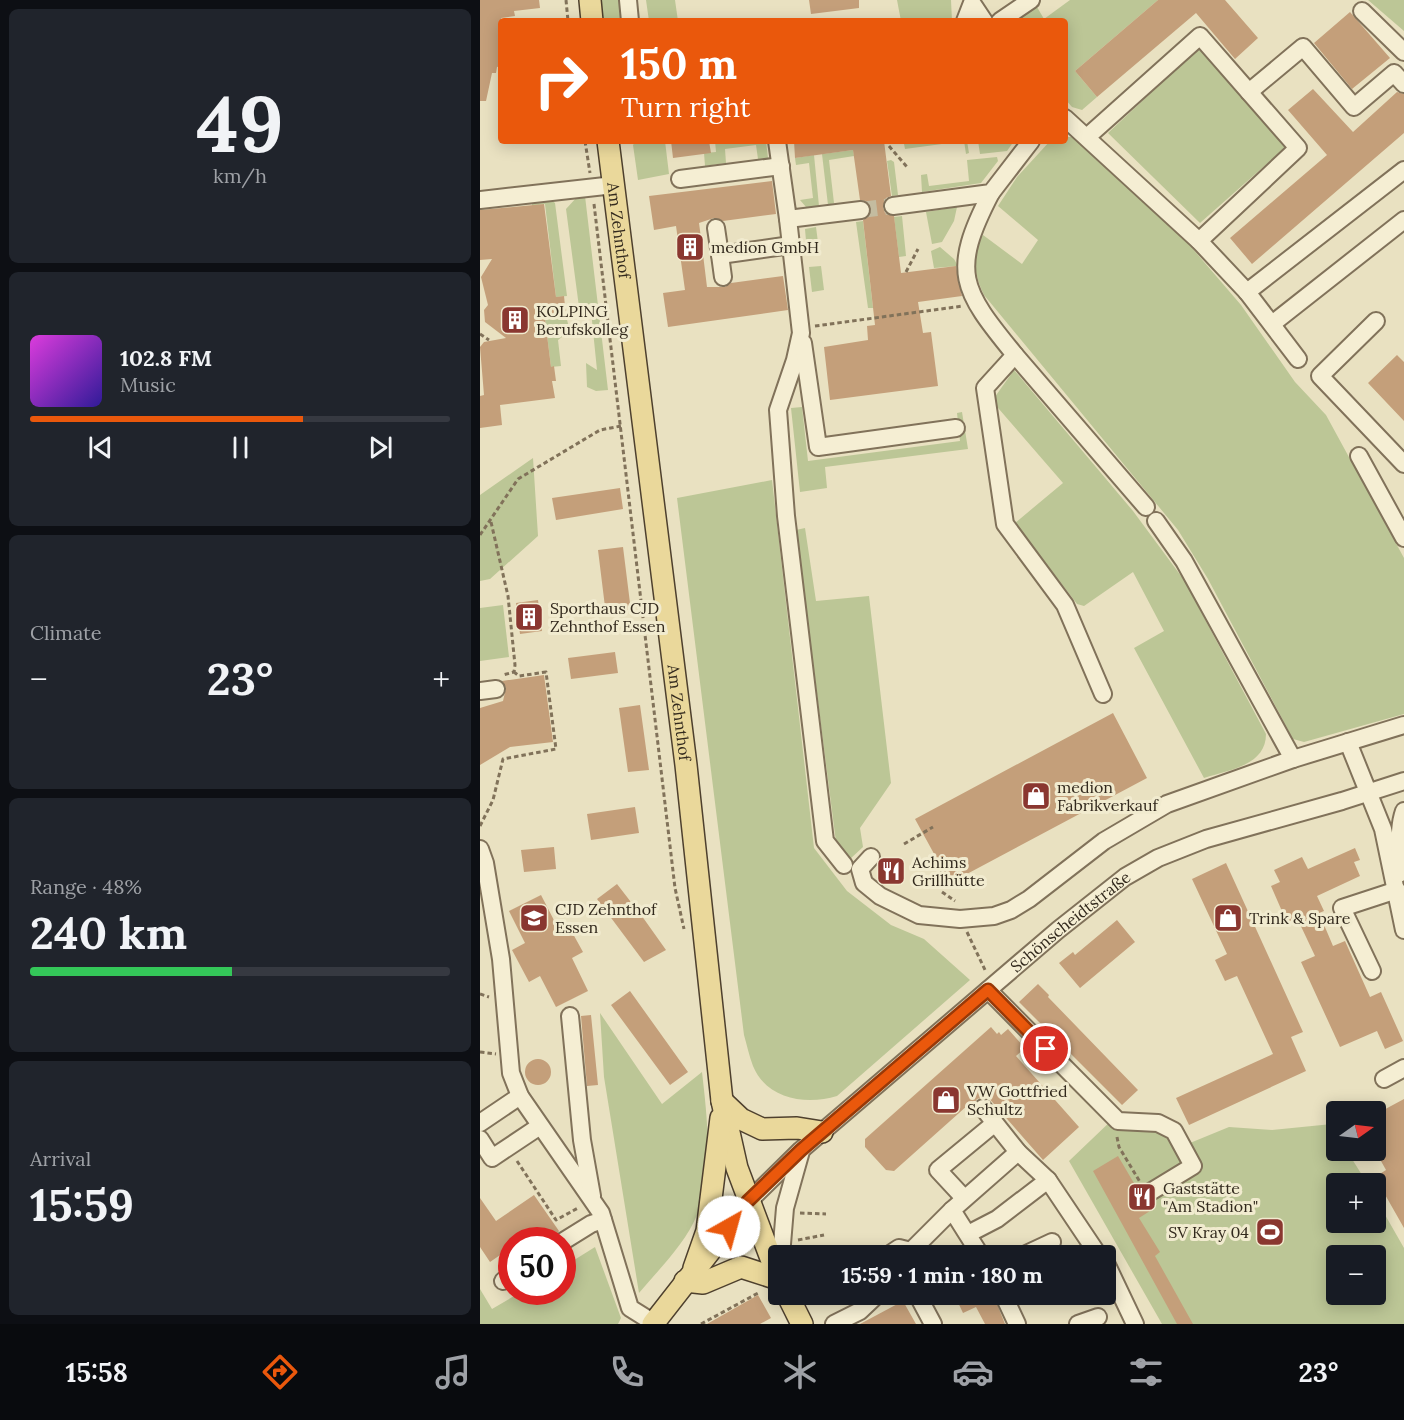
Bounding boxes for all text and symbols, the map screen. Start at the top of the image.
text: 150 m [621,37,737,91]
icon: right [522,42,600,120]
text: 49 [196,74,284,173]
text: Turn right [621,90,750,124]
text: km/h [213,163,267,188]
street label: Am Zehnthof [603,180,635,281]
building icon: medion GmbH [674,231,706,263]
place label: medion GmbH [711,237,819,257]
place label: KOLPING Berufskolleg [536,301,629,339]
building icon: KOLPING Berufskolleg [499,304,531,336]
text: 102.8 FM [120,344,212,372]
text: Music [120,372,176,397]
icon: previous [84,431,117,464]
icon: pause [224,431,257,464]
icon: next [364,431,397,464]
place label: Sporthaus CJD Zehnthof Essen [550,598,666,636]
building icon: Sporthaus CJD Zehnthof Essen [513,601,545,633]
text: Climate [30,620,102,645]
text: 23° [207,650,273,707]
text: − [30,658,48,700]
text: + [432,658,450,700]
street label: Am Zehnthof [663,662,696,763]
place label: medion Fabrikverkauf [1057,777,1160,815]
shop icon: medion Fabrikverkauf [1020,780,1052,812]
place label: Achims Grillhütte [911,852,985,890]
restaurant icon: Achims Grillhütte [875,855,907,887]
street label: Schönscheidtstraße [1006,867,1135,976]
text: Range · 48% [30,874,142,899]
place label: CJD Zehnthof Essen [555,899,658,937]
school or university icon: CJD Zehnthof Essen [518,902,550,934]
shop icon: Trink & Spare [1212,902,1244,934]
text: 240 km [30,904,187,961]
place label: Trink & Spare [1249,908,1351,928]
pin [1020,1023,1071,1074]
icon: arrive [1029,1032,1062,1065]
place label: VW Gottfried Schultz [966,1081,1068,1119]
shop icon: VW Gottfried Schultz [930,1084,962,1116]
north arrow [1326,1101,1386,1161]
map controls [1326,1101,1386,1305]
text: Arrival [30,1146,91,1171]
button: + [1326,1173,1386,1233]
text: 15:59 [30,1176,134,1233]
place label: Gaststätte "Am Stadion" [1163,1178,1258,1216]
restaurant icon: Gaststätte "Am Stadion" [1126,1181,1158,1213]
position arrow [697,1195,761,1259]
sports icon: SV Kray 04 [1254,1216,1286,1248]
place label: SV Kray 04 [1168,1222,1249,1242]
speed limit sign: 50 [498,1227,576,1305]
button: − [1326,1245,1386,1305]
text: 15:59 · 1 min · 180 m [841,1261,1043,1289]
icon: directions [259,1351,301,1393]
icon: music [432,1351,474,1393]
icon: phone [606,1351,648,1393]
icon: climate [779,1351,821,1393]
icon: car [952,1351,994,1393]
icon: filters [1125,1351,1167,1393]
text: 15:58 [66,1355,128,1389]
text: 23° [1298,1355,1338,1389]

